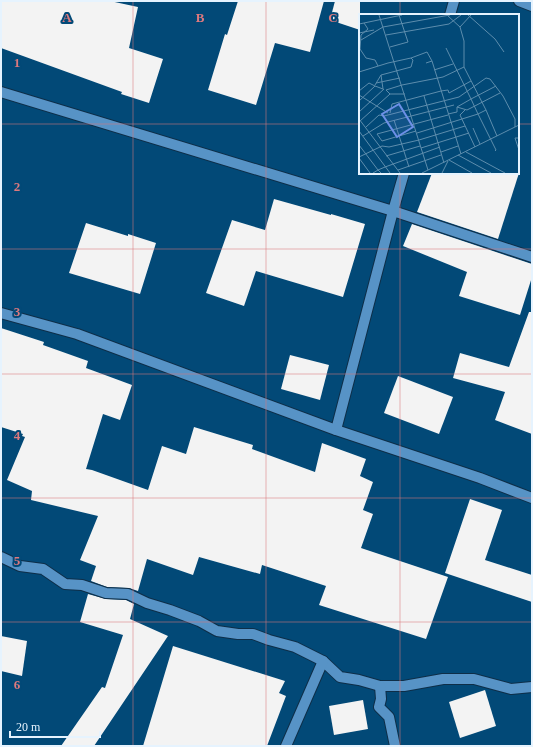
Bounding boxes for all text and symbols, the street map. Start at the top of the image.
text: A [62,10,72,25]
text: B [196,10,205,25]
text: C [328,10,338,25]
inset map [359,14,519,174]
text: 1 [14,55,20,70]
text: 2 [14,179,20,194]
text: 3 [14,304,21,319]
text: 4 [14,428,21,443]
text: 5 [14,553,21,568]
text: 6 [14,677,21,692]
scale bar [10,713,100,739]
text: 20 m [16,720,41,734]

